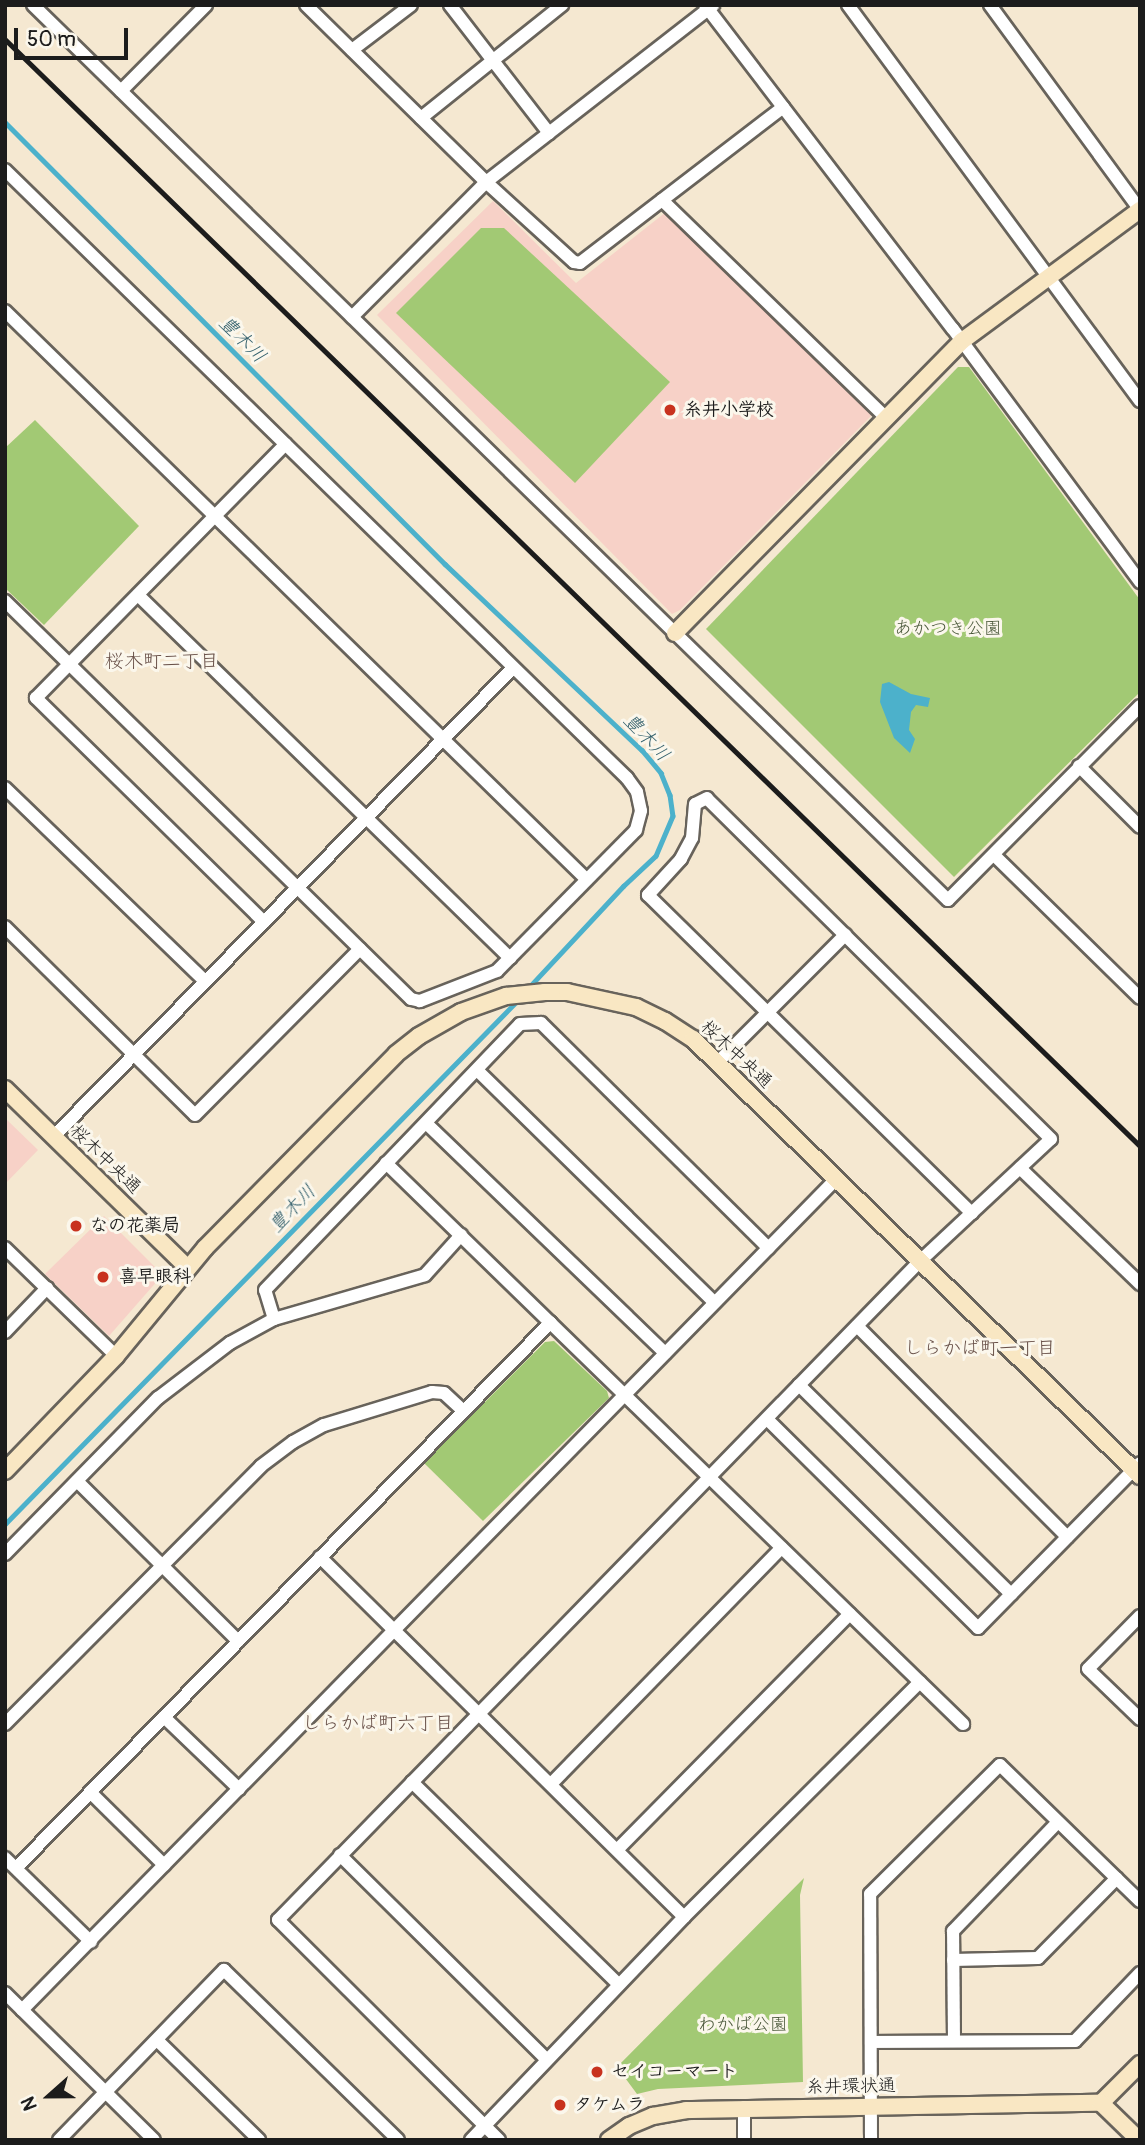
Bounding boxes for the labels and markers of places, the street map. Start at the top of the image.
place label: 糸井小学校 [684,399,774,421]
marker: 糸井小学校 [662,402,678,418]
place label: なの花薬局 [90,1215,180,1237]
marker: なの花薬局 [68,1218,84,1234]
place label: 喜早眼科 [119,1266,191,1288]
marker: 喜早眼科 [93,1267,113,1287]
place label: セイコーマート [611,2061,737,2083]
marker: セイコーマート [589,2064,605,2080]
place label: タケムラ [574,2094,646,2116]
marker: タケムラ [552,2097,568,2113]

